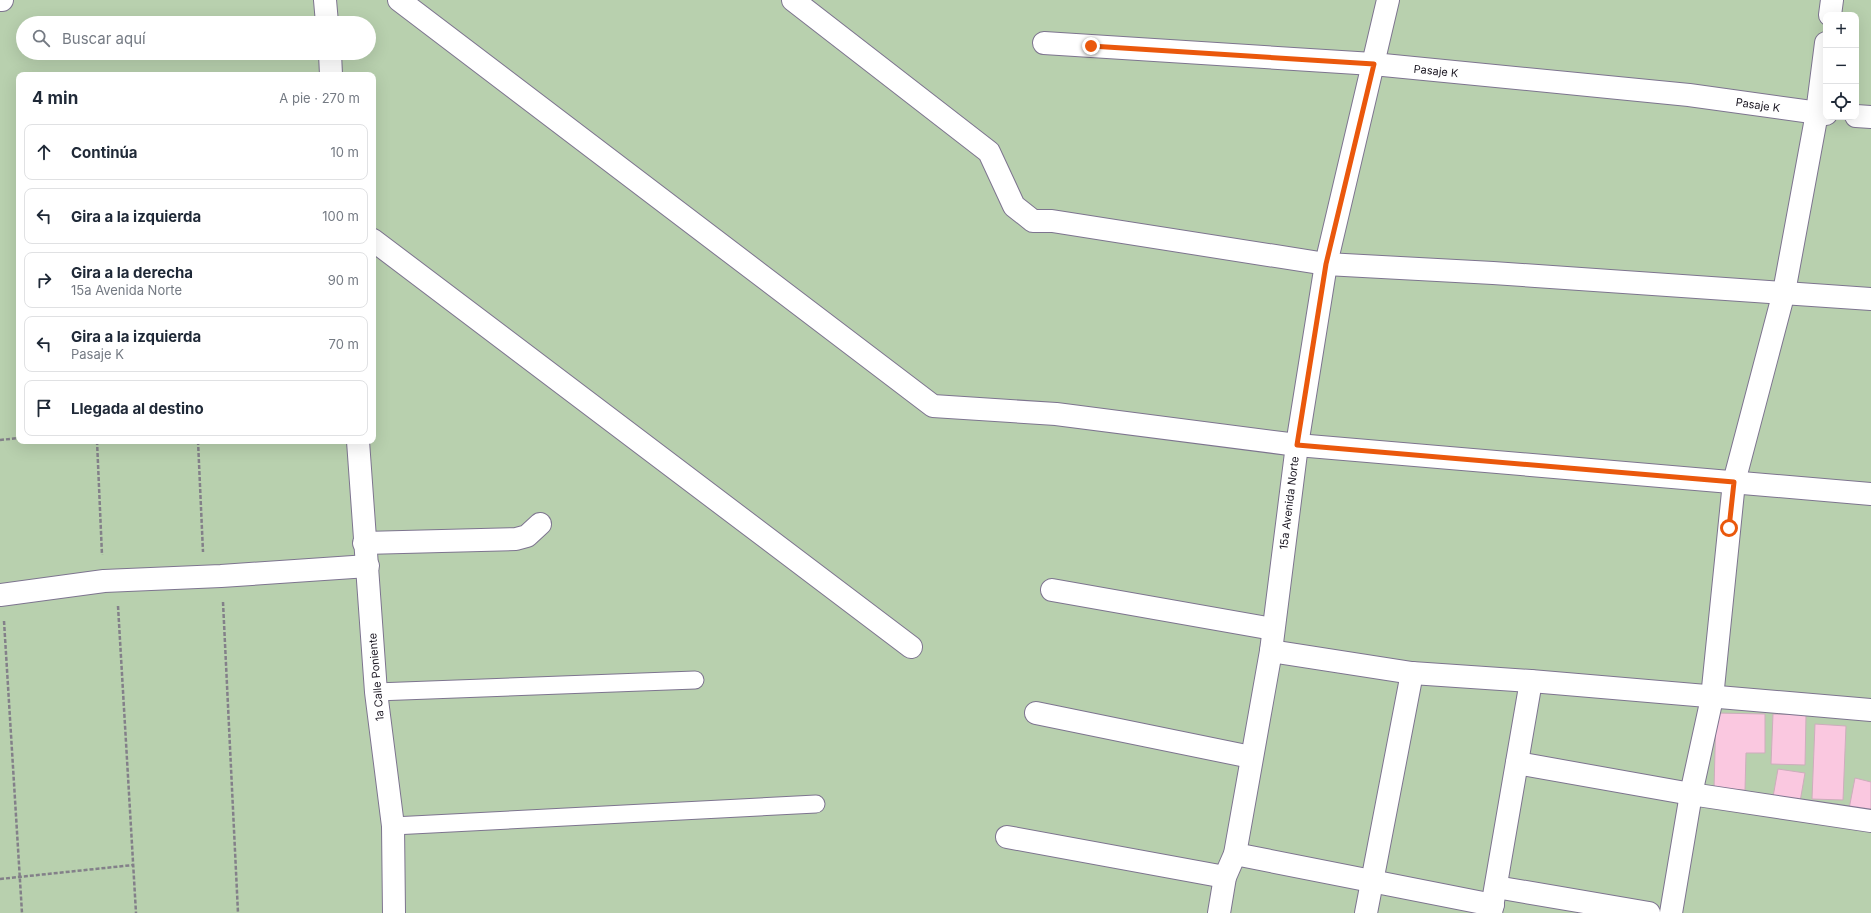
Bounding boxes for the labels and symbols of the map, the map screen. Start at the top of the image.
route end [1082,37,1100,55]
street label: Pasaje K [1413,62,1460,80]
street label: Pasaje K [1735,95,1782,115]
street label: 15a Avenida Norte [1276,456,1302,550]
route start [1720,519,1738,537]
street label: 1a Calle Poniente [365,632,387,722]

